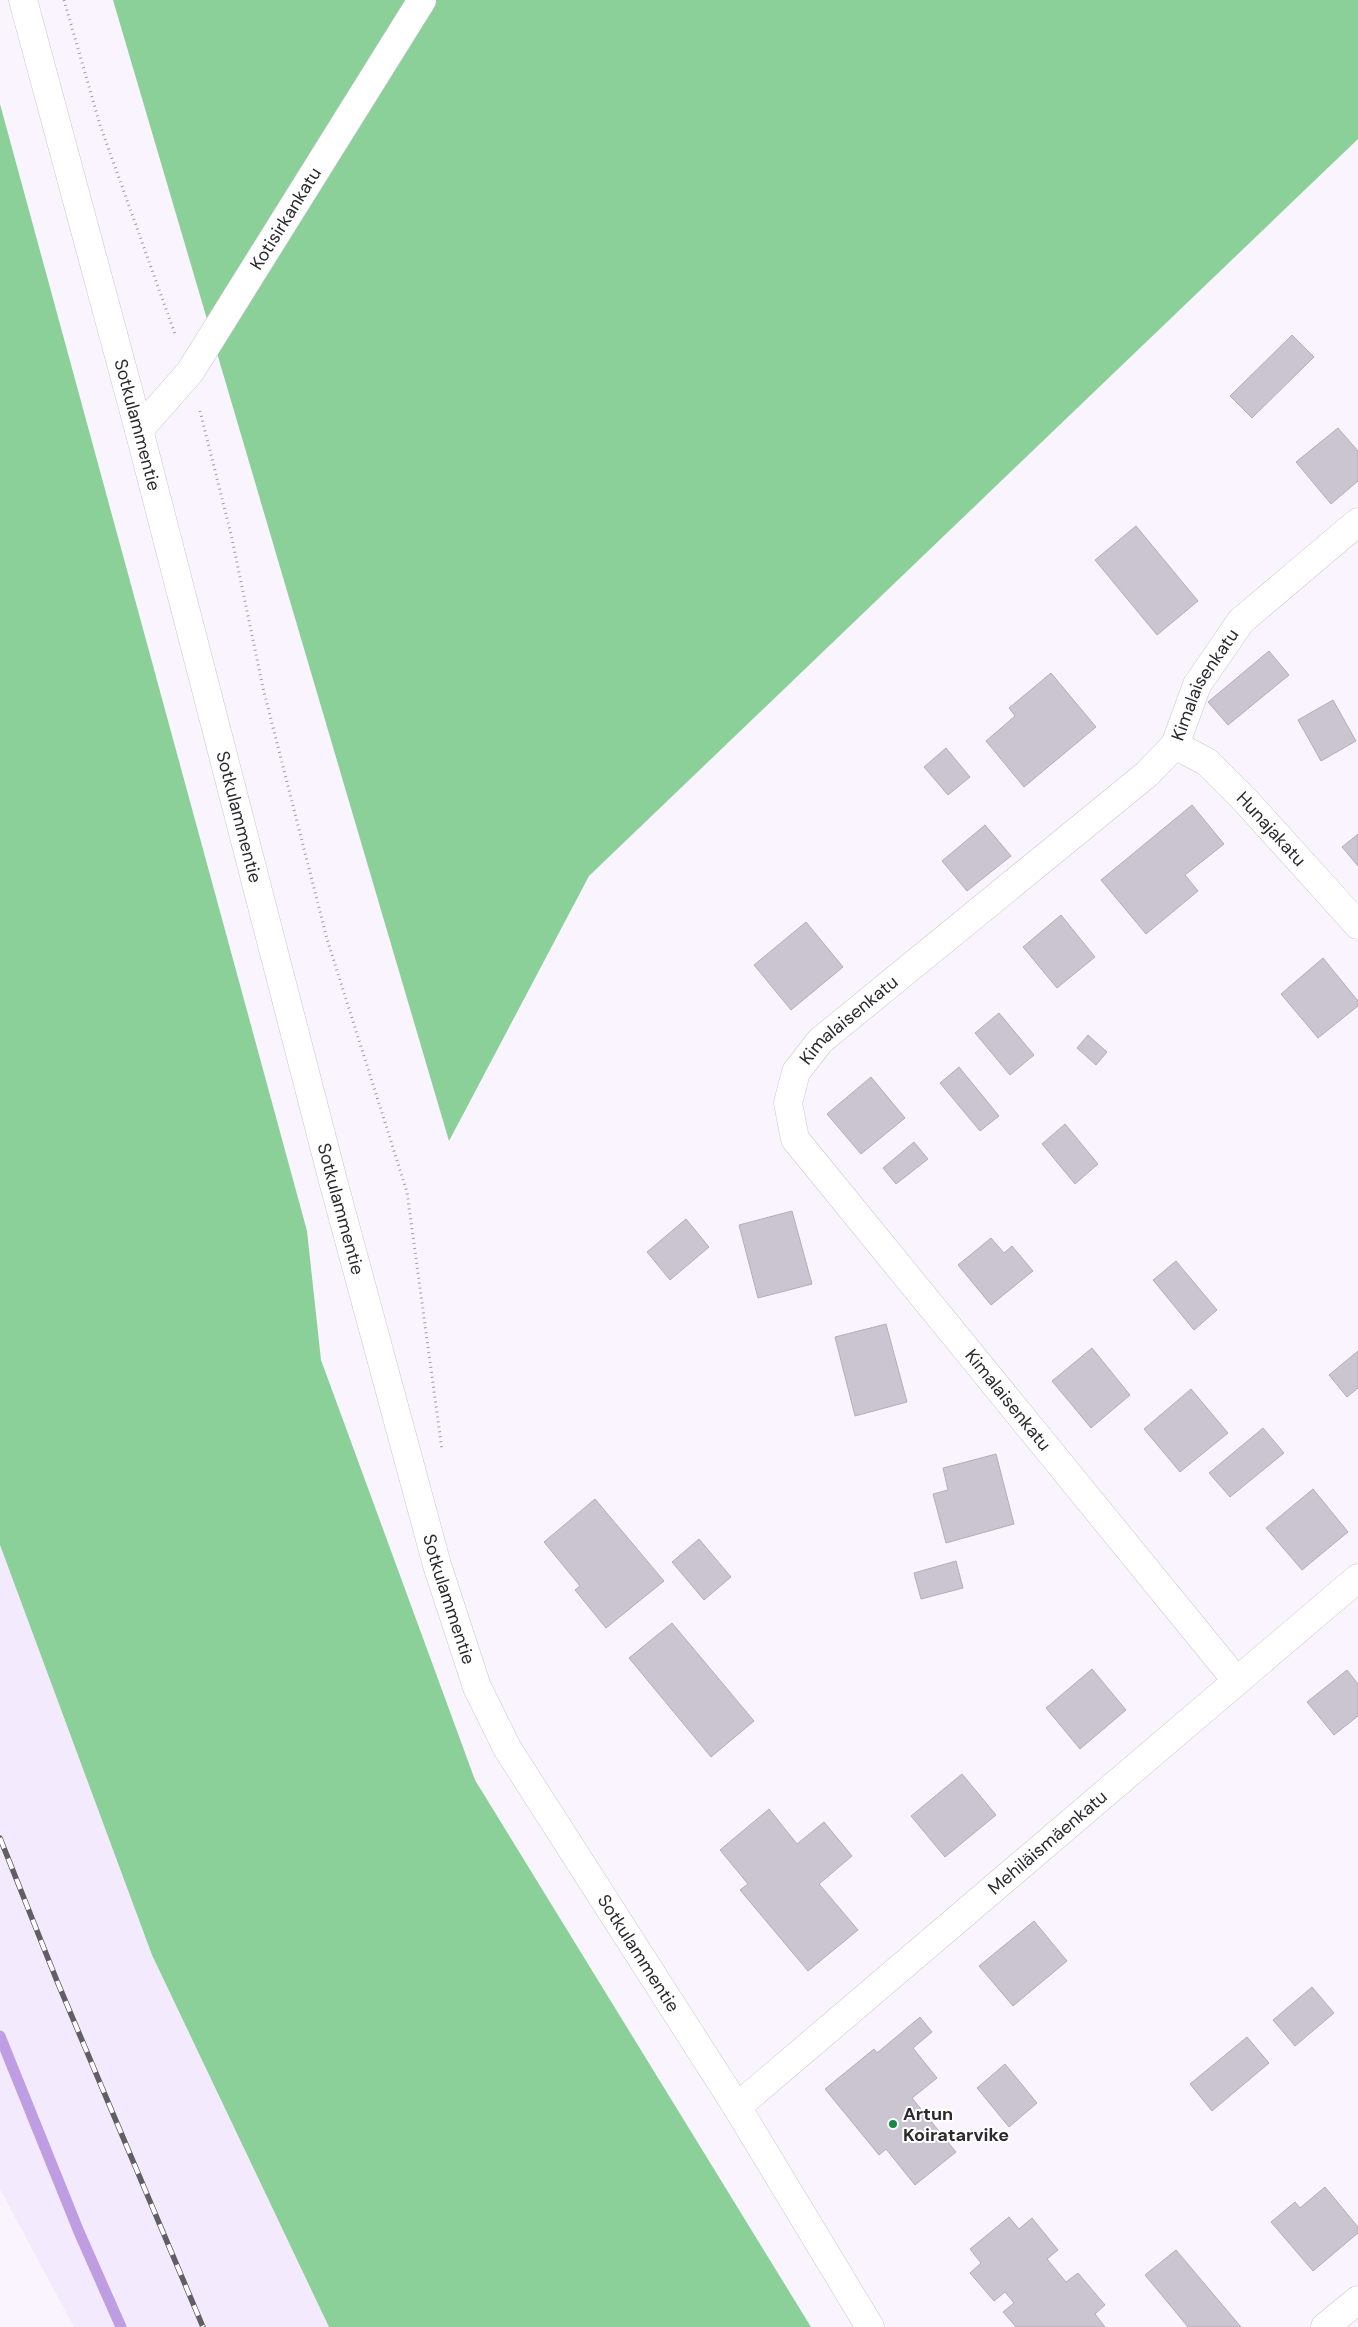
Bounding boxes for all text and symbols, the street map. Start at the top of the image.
street label: Kotisirkankatu [245,163,327,275]
street label: Sotkulammentie [108,356,166,493]
street label: Kimalaisenkatu [1166,624,1244,744]
street label: Sotkulammentie [210,748,268,885]
street label: Hunajakatu [1231,786,1311,871]
street label: Kimalaisenkatu [794,970,903,1070]
street label: Sotkulammentie [312,1141,370,1277]
street label: Kimalaisenkatu [960,1344,1056,1456]
street label: Sotkulammentie [417,1531,481,1667]
street label: Mehiläismäenkatu [983,1785,1112,1900]
street label: Sotkulammentie [592,1890,685,2017]
place label: Artun Koiratarvike [903,2102,1009,2147]
marker: Artun Koiratarvike [887,2118,899,2130]

